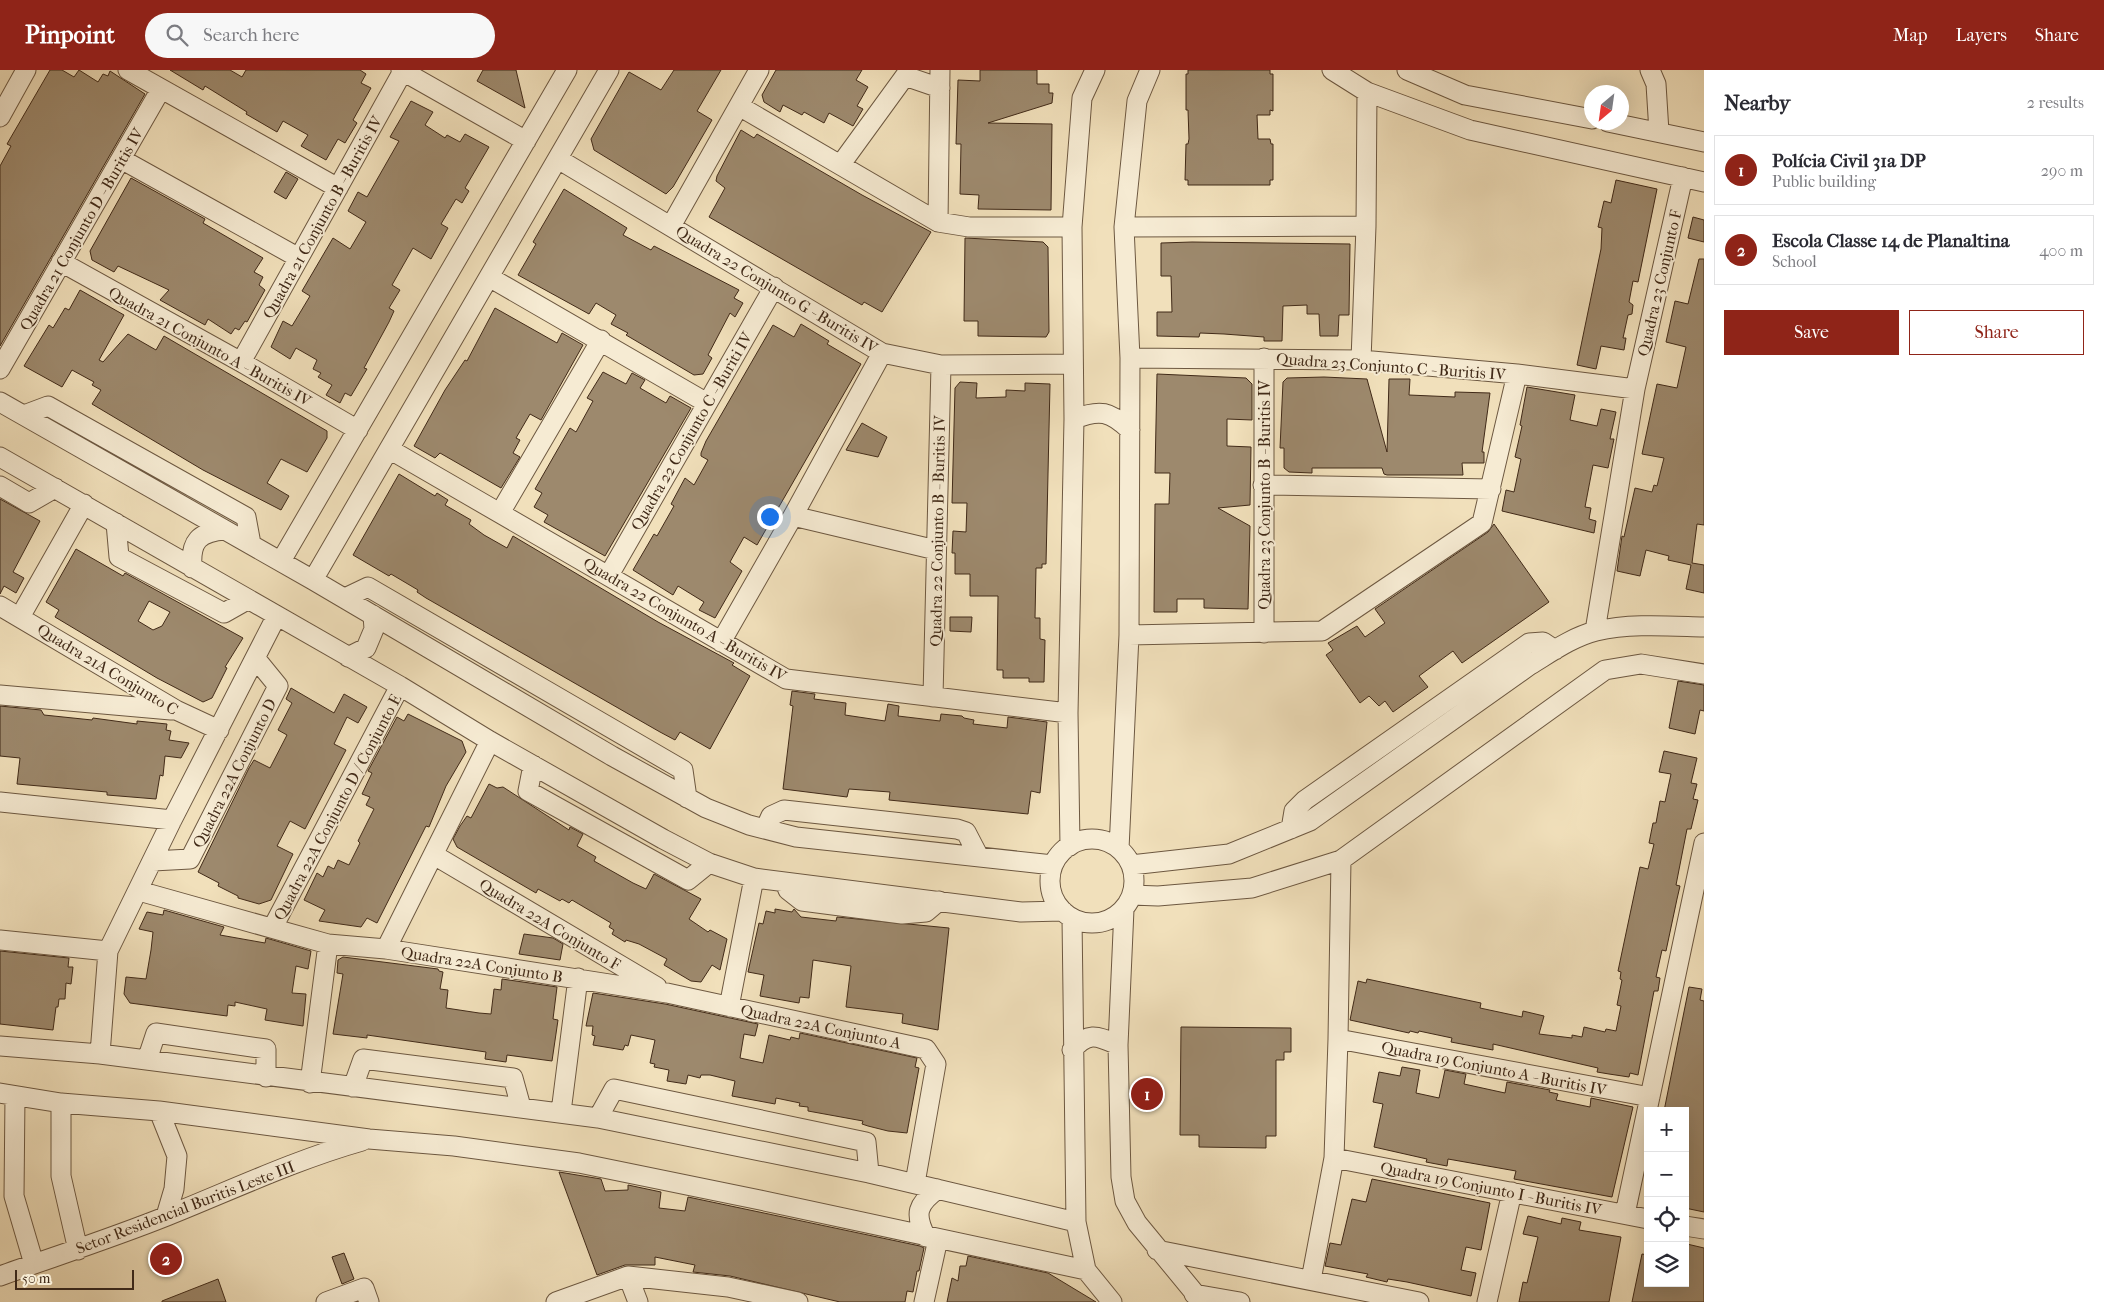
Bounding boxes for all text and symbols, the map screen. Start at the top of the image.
search box [145,13,495,58]
text: Pinpoint [25,21,115,49]
icon: search [163,21,191,49]
text: Search here [203,24,299,46]
text: Map [1893,25,1927,46]
text: Layers [1955,25,2007,46]
text: Share [2035,25,2079,46]
north arrow [1584,85,1629,130]
text: Nearby [1724,91,1790,115]
text: 2 results [2027,93,2084,112]
street label: Quadra 21 Conjunto B - Buritis IV [259,112,386,322]
street label: Quadra 21 Conjunto D - Buritis IV [16,124,148,334]
text: Polícia Civil 31a DP [1772,150,1926,172]
text: 1 [1738,161,1744,180]
text: 290 m [2041,161,2083,180]
text: Public building [1772,172,1876,191]
street label: Quadra 23 Conjunto F [1633,208,1686,358]
street label: Quadra 22 Conjunto G - Buritis IV [672,221,882,358]
text: Escola Classe 14 de Planaltina [1772,230,2009,252]
text: 2 [1737,241,1745,260]
text: 400 m [2039,241,2083,260]
text: School [1772,252,1817,271]
street label: Quadra 21 Conjunto A - Buritis IV [105,283,315,410]
button: Save [1724,310,1899,355]
button: Share [1909,310,2084,355]
street label: Quadra 22 Conjunto C - Buriti IV [627,328,756,534]
street label: Quadra 23 Conjunto C - Buritis IV [1276,349,1507,384]
street label: Quadra 23 Conjunto B - Buritis IV [1255,380,1274,610]
street label: Quadra 22 Conjunto B - Buritis IV [926,415,949,647]
your location [757,504,783,530]
street label: Quadra 22 Conjunto A - Buritis IV [580,553,790,686]
street label: Quadra 21A Conjunto C [34,620,182,719]
street label: Quadra 22A Conjunto D / Conjunto E [270,691,405,924]
street label: Quadra 22A Conjunto D [188,695,280,851]
street label: Quadra 22A Conjunto F [476,875,624,974]
street label: Quadra 22A Conjunto B [400,942,564,987]
street label: Quadra 22A Conjunto A [739,1000,903,1053]
street label: Quadra 19 Conjunto A - Buritis IV [1380,1037,1609,1100]
pin: 1 [1131,1075,1163,1113]
map controls [1644,1107,1689,1287]
button: + [1644,1107,1689,1152]
button: − [1644,1152,1689,1197]
street label: Setor Residencial Buritis Leste III [73,1157,297,1258]
street label: Quadra 19 Conjunto I - Buritis IV [1379,1158,1604,1219]
button: locate [1644,1197,1689,1242]
pin: 2 [150,1240,182,1278]
button: layers [1644,1242,1689,1287]
scale bar [15,1267,134,1290]
text: 50 m [22,1270,50,1287]

